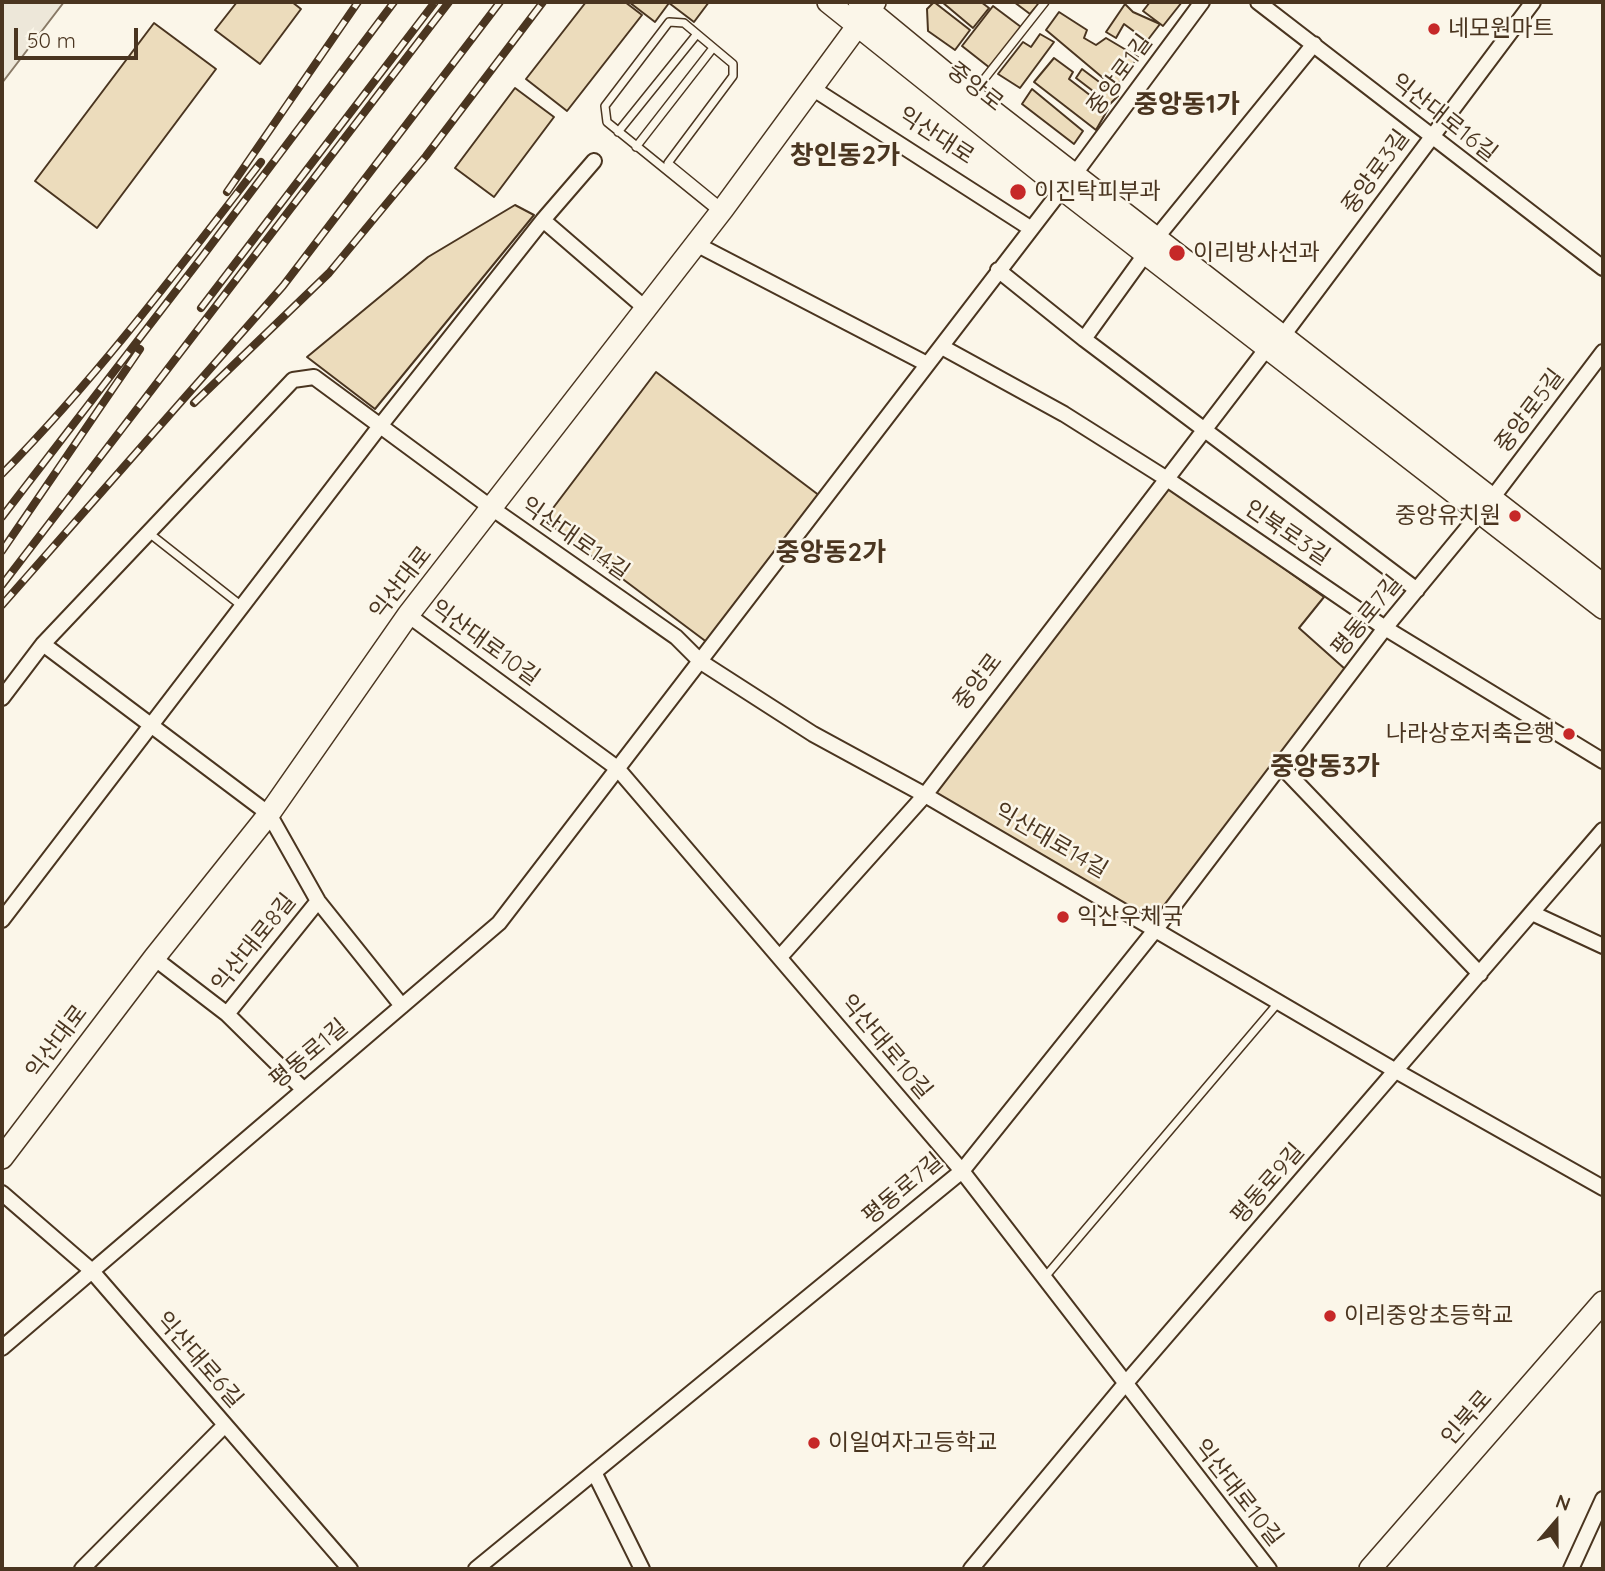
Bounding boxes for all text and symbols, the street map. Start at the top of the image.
scale bar [18,14,142,58]
place label: 네모원마트 [1448,15,1554,43]
marker: 네모원마트 [1426,21,1442,37]
text: 50 m [27,27,76,53]
street label: 중앙로1길 [1081,29,1159,121]
street label: 중앙로 [941,57,1009,117]
street label: 익산대로16길 [1386,68,1502,168]
district label: 중앙동1가 [1134,89,1240,121]
street label: 익산대로 [893,101,979,171]
street label: 중앙로3길 [1336,125,1416,219]
district label: 창인동2가 [790,140,900,172]
place label: 이진탁피부과 [1034,178,1161,206]
marker: 이진탁피부과 [1008,182,1028,202]
place label: 이리방사선과 [1193,239,1320,267]
marker: 이리방사선과 [1167,243,1187,263]
street label: 중앙로5길 [1490,364,1570,458]
street label: 익산대로14길 [515,492,635,586]
street label: 인북로3길 [1239,495,1335,571]
place label: 중앙유치원 [1395,502,1501,530]
marker: 중앙유치원 [1507,508,1523,524]
district label: 중앙동2가 [776,537,886,569]
street label: 익산대로 [364,541,438,625]
street label: 평동로7길 [1326,570,1408,662]
street label: 익산대로10길 [425,594,545,692]
street label: 중앙로 [948,648,1008,716]
place label: 나라상호저축은행 [1386,720,1555,748]
marker: 나라상호저축은행 [1561,726,1577,742]
district label: 중앙동3가 [1270,751,1380,783]
street label: 익산대로14길 [990,798,1112,884]
street label: 익산대로8길 [206,888,302,998]
place label: 익산우체국 [1077,903,1183,931]
marker: 익산우체국 [1055,909,1071,925]
street label: 익산대로10길 [834,989,938,1105]
street label: 익산대로 [21,1000,93,1084]
street label: 평동로1길 [264,1013,354,1095]
street label: 평동로9길 [1226,1138,1310,1230]
street label: 평동로7길 [857,1147,949,1231]
place label: 이리중앙초등학교 [1344,1302,1513,1330]
street label: 익산대로6길 [150,1306,248,1414]
marker: 이리중앙초등학교 [1322,1308,1338,1324]
street label: 인북로 [1436,1385,1498,1451]
place label: 이일여자고등학교 [828,1429,997,1457]
street label: 익산대로10길 [1188,1434,1288,1552]
marker: 이일여자고등학교 [806,1435,822,1451]
north arrow [1521,1487,1591,1557]
text: N [1553,1489,1574,1516]

